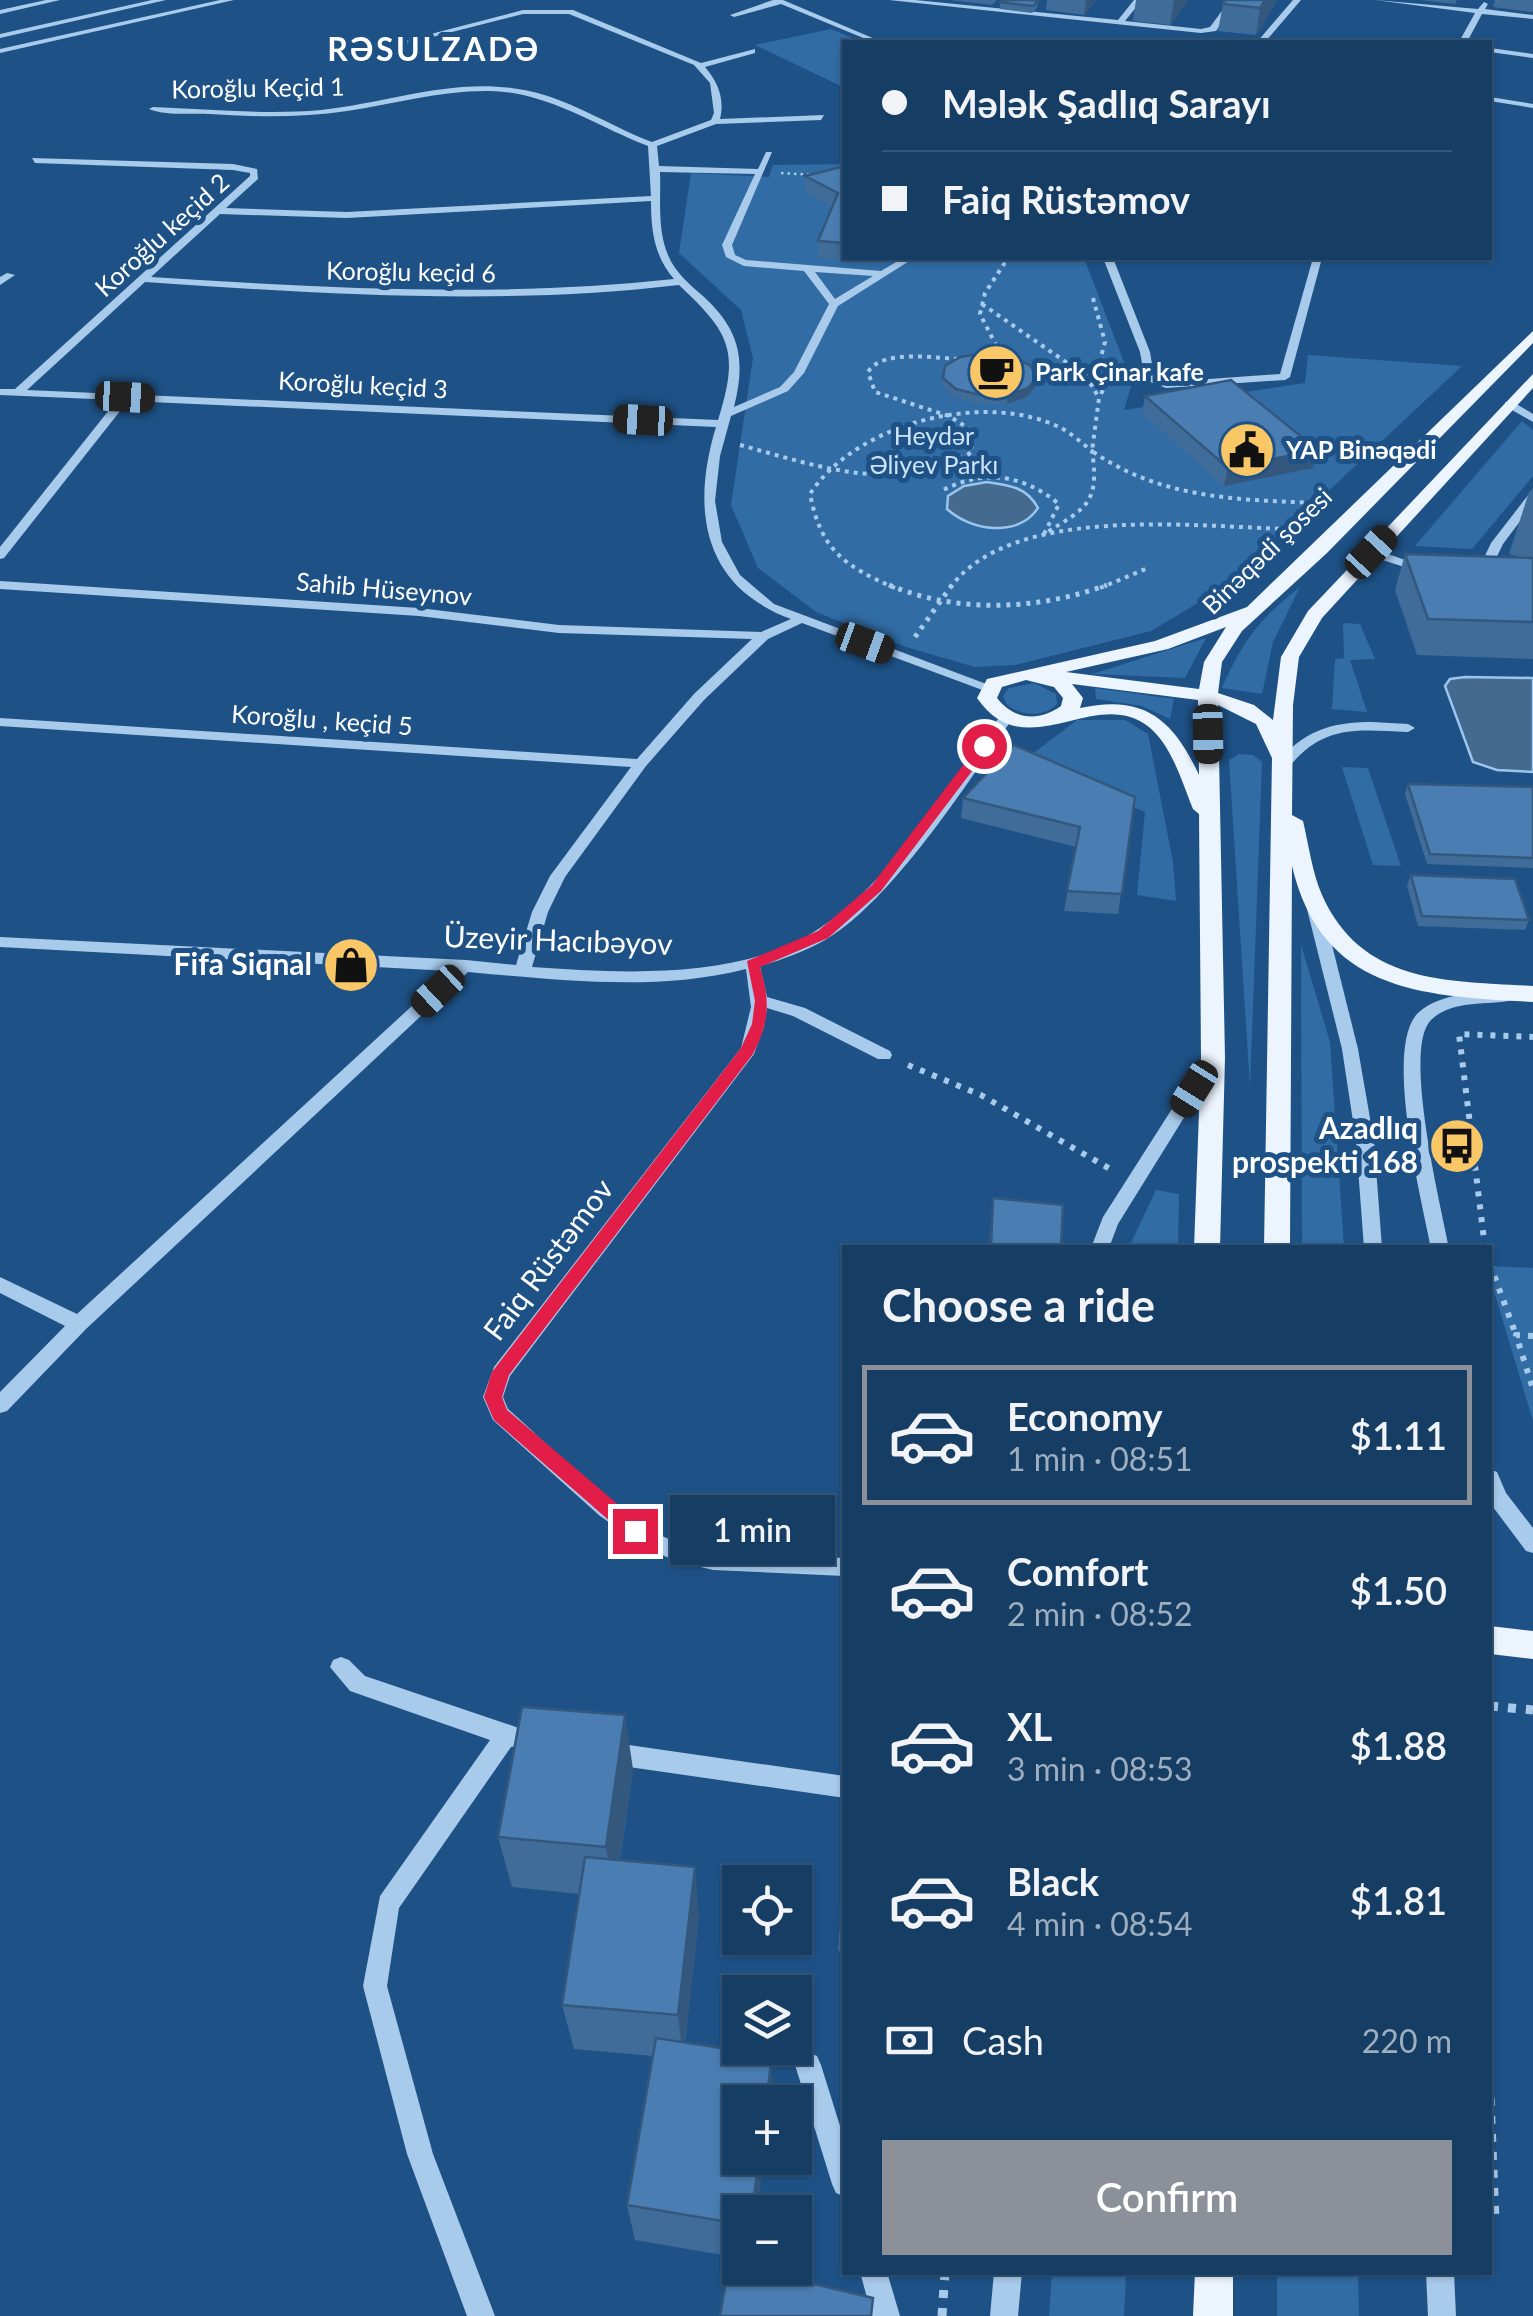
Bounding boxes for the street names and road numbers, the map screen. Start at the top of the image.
street label: Koroğlu Keçid 1 [171,70,345,104]
street label: Koroğlu keçid 2 [88,166,234,302]
street label: Koroğlu keçid 6 [326,255,496,287]
street label: Koroğlu keçid 3 [278,365,449,403]
street label: Binəqədi şosesi [1195,481,1337,620]
street label: Sahib Hüseynov [295,565,473,611]
street label: Koroğlu , keçid 5 [230,698,414,740]
street label: Üzeyir Hacıbəyov [443,917,674,961]
street label: Faiq Rüstəmov [475,1171,620,1347]

